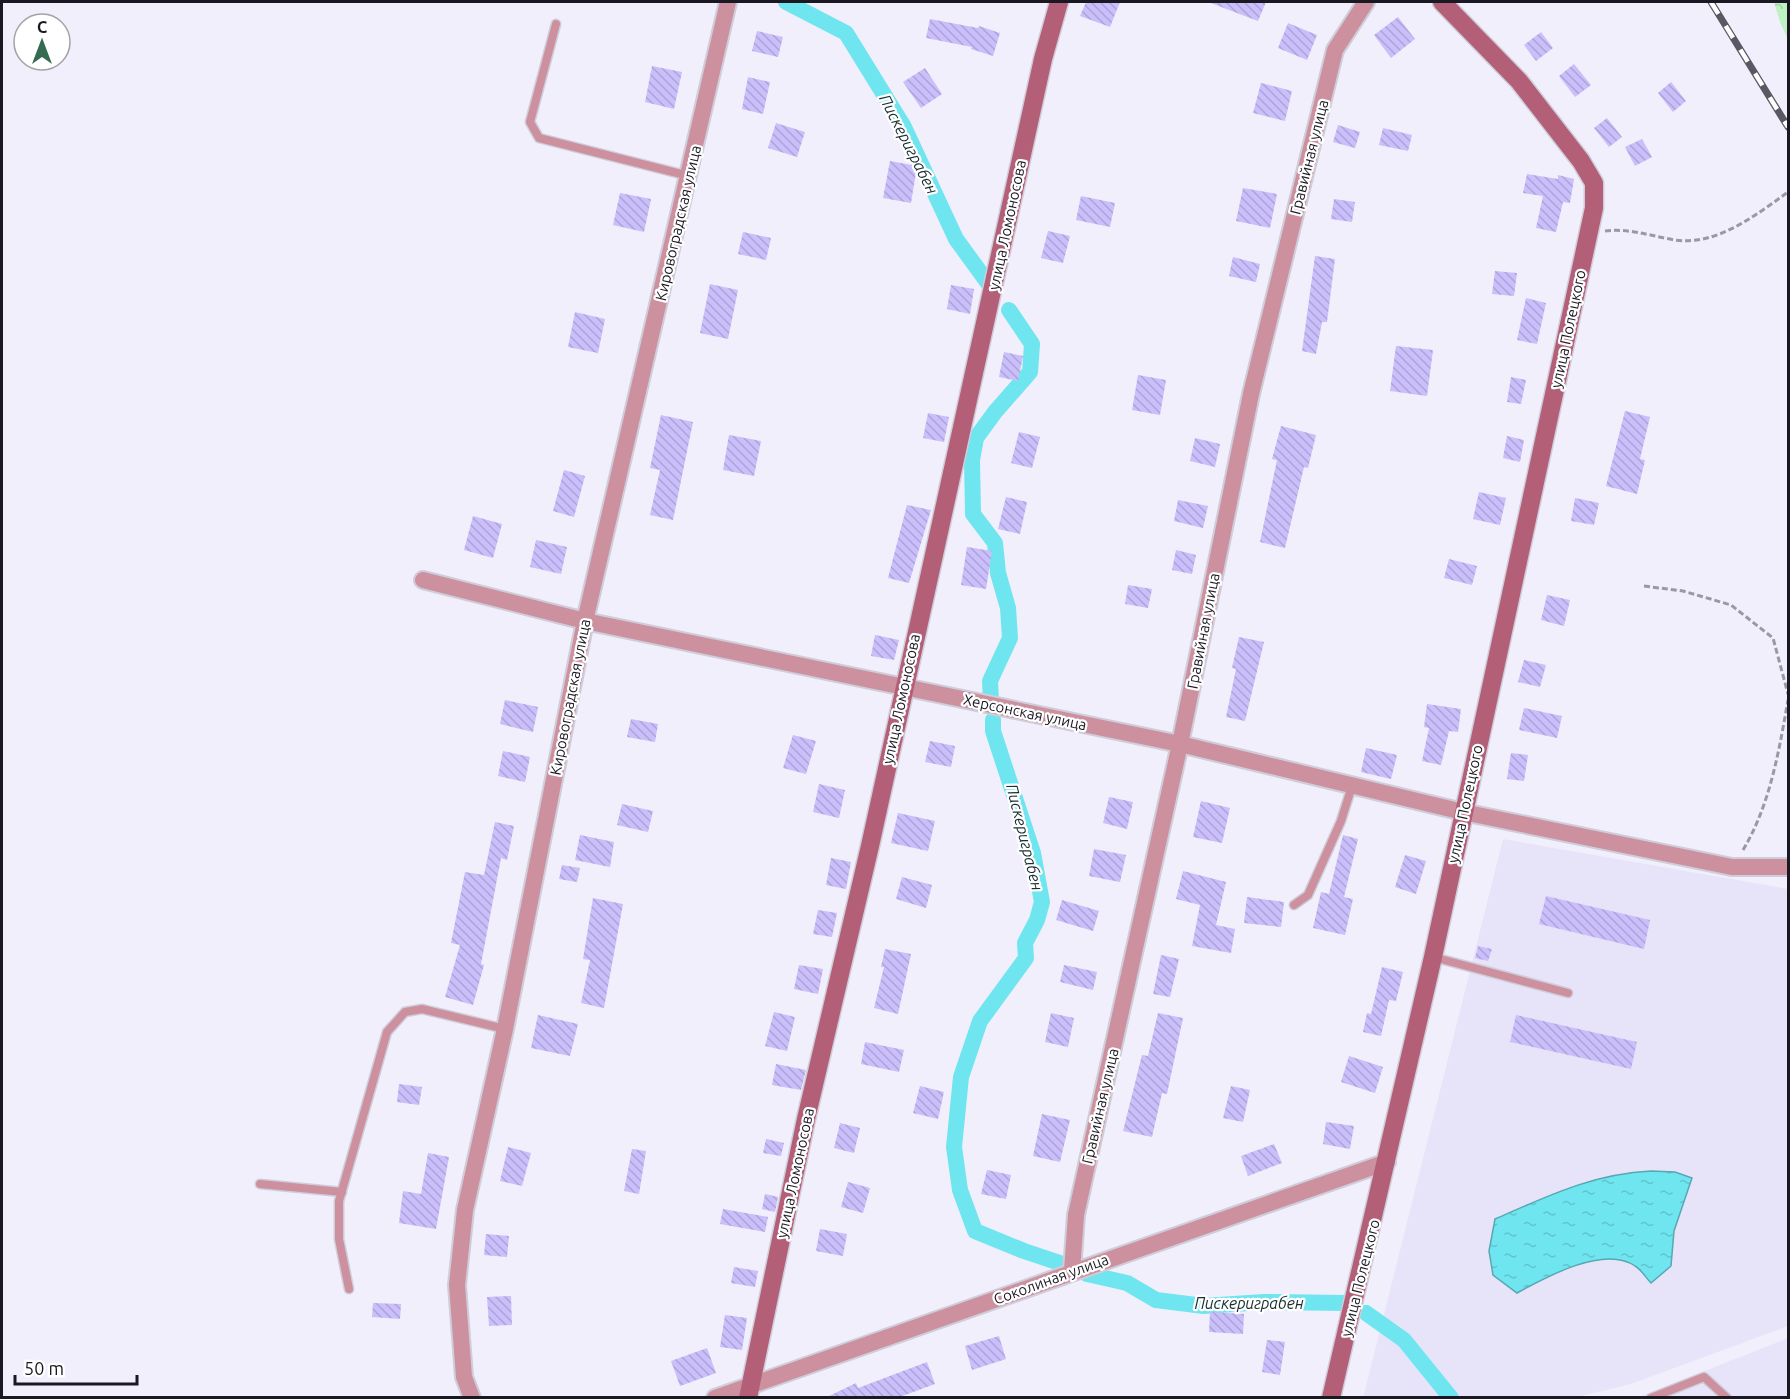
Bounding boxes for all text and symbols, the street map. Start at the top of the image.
north arrow [12,12,72,72]
text: С [37,18,47,36]
water label: Пискериграбен [876,91,942,197]
street label: Гравийная улица [1286,98,1332,216]
street label: Кировоградская улица [652,144,704,302]
street label: улица Ломоносова [985,158,1029,292]
street label: улица Полецкого [1547,268,1589,390]
street label: Гравийная улица [1183,572,1223,690]
street label: Кировоградская улица [546,617,594,777]
street label: улица Ломоносова [879,632,923,766]
street label: Херсонская улица [962,691,1088,733]
street label: улица Полецкого [1444,743,1486,865]
water label: Пискериграбен [1003,782,1047,892]
street label: Гравийная улица [1078,1047,1122,1165]
street label: улица Ломоносова [773,1106,817,1240]
street label: улица Полецкого [1337,1218,1383,1338]
street label: Соколиная улица [991,1250,1111,1308]
water label: Пискериграбен [1194,1294,1304,1312]
scale bar [15,1348,136,1386]
text: 50 m [24,1358,64,1378]

